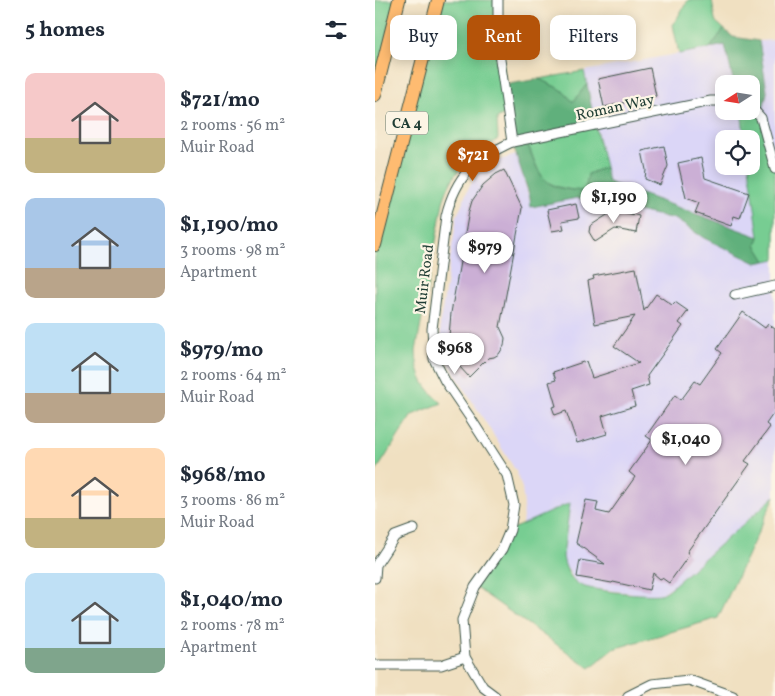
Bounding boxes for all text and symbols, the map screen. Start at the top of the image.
chip: Buy [390,15,457,60]
chip: Rent [467,15,540,60]
chip: Filters [550,15,636,60]
text: 5 homes [25,16,105,45]
icon: filters [322,16,350,44]
north arrow [715,75,760,120]
map controls [715,75,760,175]
text: $721/mo [180,86,260,115]
street label: Roman Way [574,90,656,127]
icon: home [65,93,125,153]
road number: CA 4 [386,112,428,134]
text: 2 rooms · 56 m² [180,115,285,137]
button: locate [715,130,760,175]
text: Muir Road [180,137,254,159]
pin: $721 [443,140,503,182]
text: $721 [457,145,489,167]
pin: $1,190 [573,182,655,224]
text: $1,190 [591,187,637,209]
text: $1,190/mo [180,211,278,240]
icon: home [65,218,125,278]
pin: $979 [455,232,515,274]
text: $979 [468,237,502,259]
text: 3 rooms · 98 m² [180,240,285,262]
street label: Muir Road [411,243,440,315]
text: Apartment [180,262,257,284]
pin: $968 [425,332,485,375]
text: $979/mo [180,336,263,365]
text: $968 [437,338,473,360]
icon: home [65,343,125,403]
text: 2 rooms · 64 m² [180,365,287,387]
text: Muir Road [180,387,254,409]
pin: $1,040 [645,424,727,466]
text: $1,040 [662,429,710,451]
text: $968/mo [180,461,265,490]
icon: home [65,468,125,528]
text: 3 rooms · 86 m² [180,490,285,512]
text: Muir Road [180,512,254,534]
text: $1,040/mo [180,586,283,615]
icon: home [65,593,125,653]
text: 2 rooms · 78 m² [180,615,285,637]
text: Apartment [180,637,257,659]

